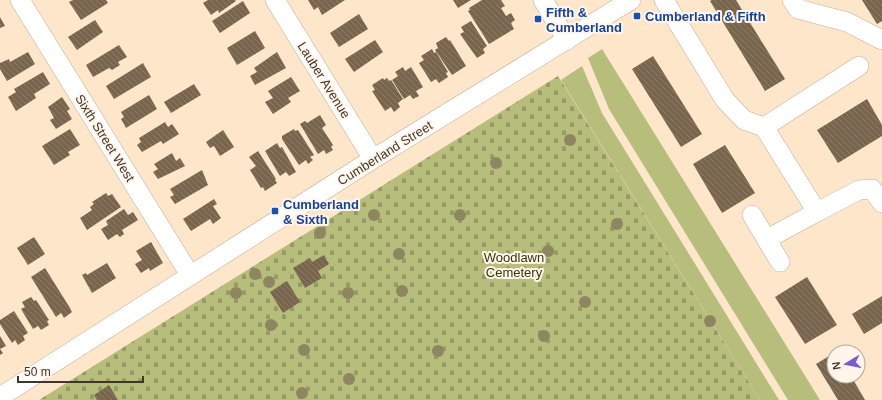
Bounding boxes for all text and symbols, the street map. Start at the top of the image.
place label: Fifth & Cumberland [546,5,622,35]
place label: Cumberland & Fifth [645,9,766,24]
marker: Cumberland & Fifth [632,11,642,21]
marker: Fifth & Cumberland [533,14,543,24]
street label: Lauber Avenue [295,39,353,121]
street label: Sixth Street West [72,92,138,185]
street label: Cumberland Street [335,118,436,188]
place label: Cumberland & Sixth [283,197,359,227]
marker: Cumberland & Sixth [270,206,280,216]
park label: Woodlawn Cemetery [484,250,544,280]
north arrow [826,344,866,384]
scale bar [18,358,143,384]
text: N [830,361,843,371]
text: 50 m [24,365,51,379]

